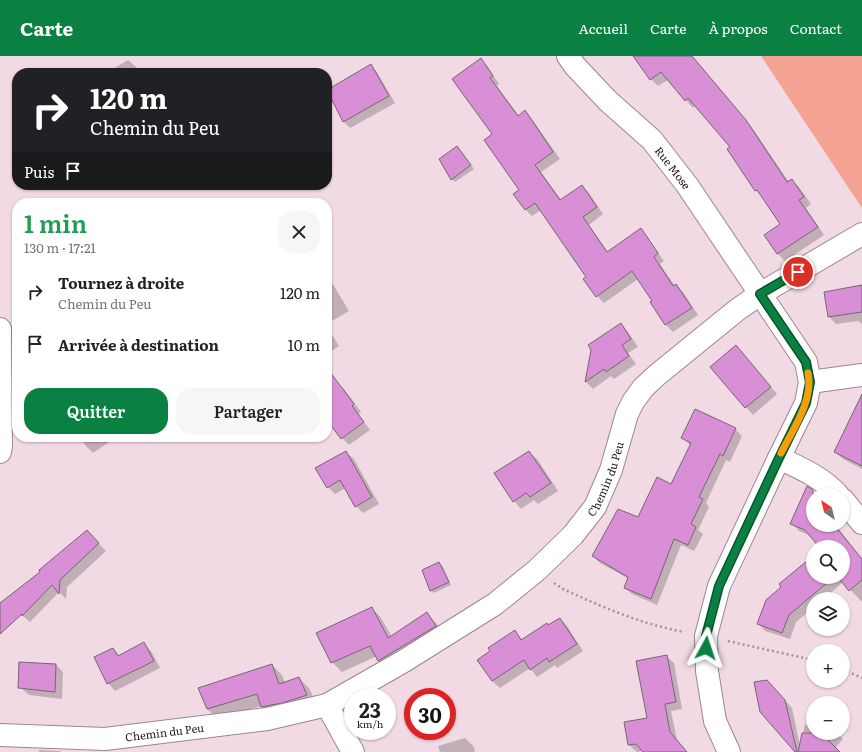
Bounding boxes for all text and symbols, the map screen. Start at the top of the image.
text: Carte [20,14,73,42]
text: Accueil [578,18,628,38]
text: Carte [650,18,687,38]
text: À propos [709,18,768,38]
text: Contact [790,18,842,38]
text: 120 m [90,76,167,118]
icon: right [24,84,76,136]
text: Chemin du Peu [90,114,220,141]
street label: Rue Mose [652,143,695,192]
text: Puis [24,160,54,183]
icon: arrive [62,160,84,182]
text: 1 min [24,205,87,240]
button: close [278,211,320,253]
text: 130 m · 17:21 [24,238,96,257]
pin [781,255,815,289]
icon: arrive [787,261,809,283]
text: Tournez à droite [58,271,184,294]
icon: right [24,281,46,303]
text: 120 m [280,281,320,304]
text: Chemin du Peu [58,294,152,313]
icon: arrive [24,333,46,355]
text: Arrivée à destination [58,333,219,356]
text: 10 m [288,333,320,356]
button: Quitter [24,388,168,434]
button: Partager [176,388,320,434]
street label: Chemin du Peu [583,439,627,519]
north arrow [806,488,850,532]
map controls [806,488,850,740]
button: search [806,540,850,584]
button: layers [806,592,850,636]
position arrow [685,627,727,669]
button: + [806,644,850,688]
speed limit sign: 30 [404,688,456,740]
text: 23 [359,694,381,724]
button: − [806,696,850,740]
text: km/h [357,716,383,731]
street label: Chemin du Peu [124,719,205,744]

